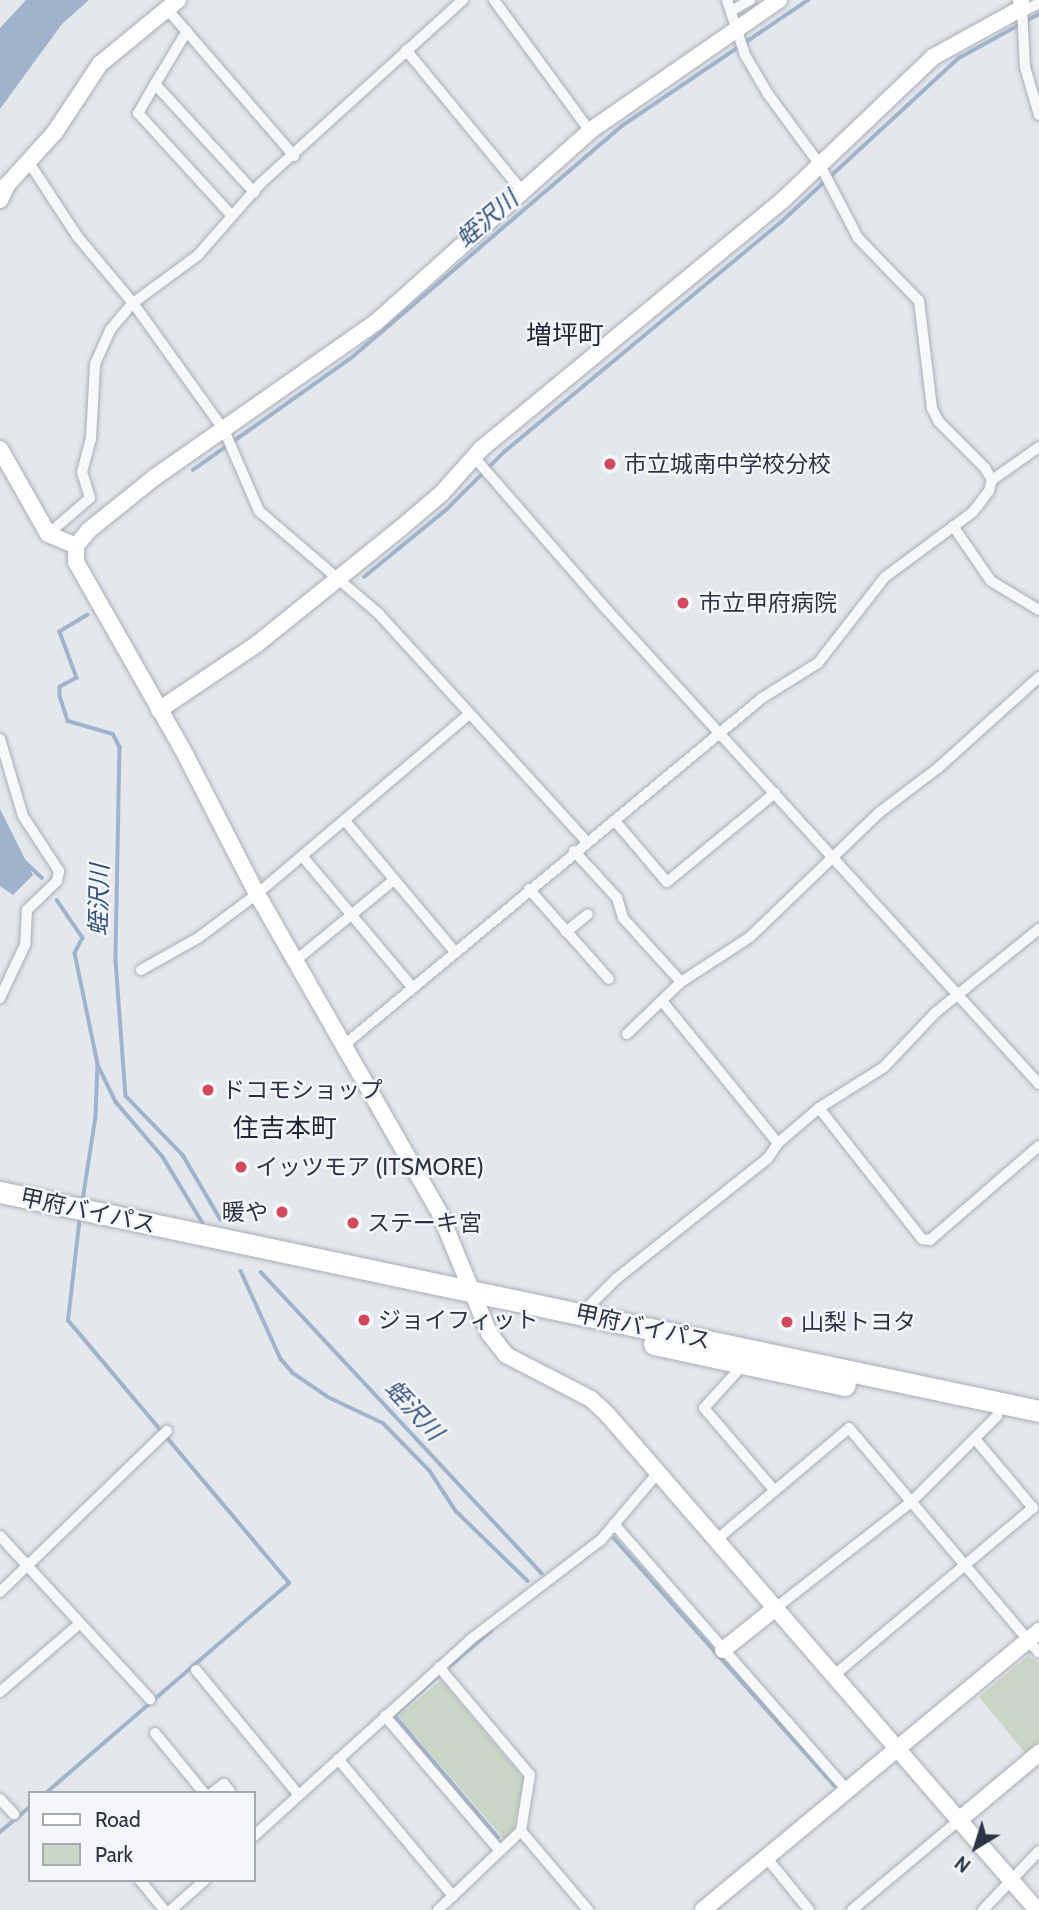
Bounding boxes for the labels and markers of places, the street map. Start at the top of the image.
place label: 市立城南中学校分校 [624,450,831,478]
marker: 市立城南中学校分校 [602,456,618,472]
place label: 市立甲府病院 [699,589,837,617]
marker: 市立甲府病院 [673,593,693,613]
place label: ドコモショップ [222,1076,383,1104]
marker: ドコモショップ [200,1082,216,1098]
place label: イッツモア (ITSMORE) [255,1153,484,1181]
marker: イッツモア (ITSMORE) [233,1159,249,1175]
place label: 暖や [222,1198,268,1226]
marker: 暖や [274,1204,290,1220]
place label: ステーキ宮 [367,1209,482,1237]
marker: ステーキ宮 [345,1215,361,1231]
place label: ジョイフィット [378,1306,539,1334]
place label: 山梨トヨタ [801,1308,916,1336]
marker: ジョイフィット [356,1312,372,1328]
marker: 山梨トヨタ [779,1314,795,1330]

